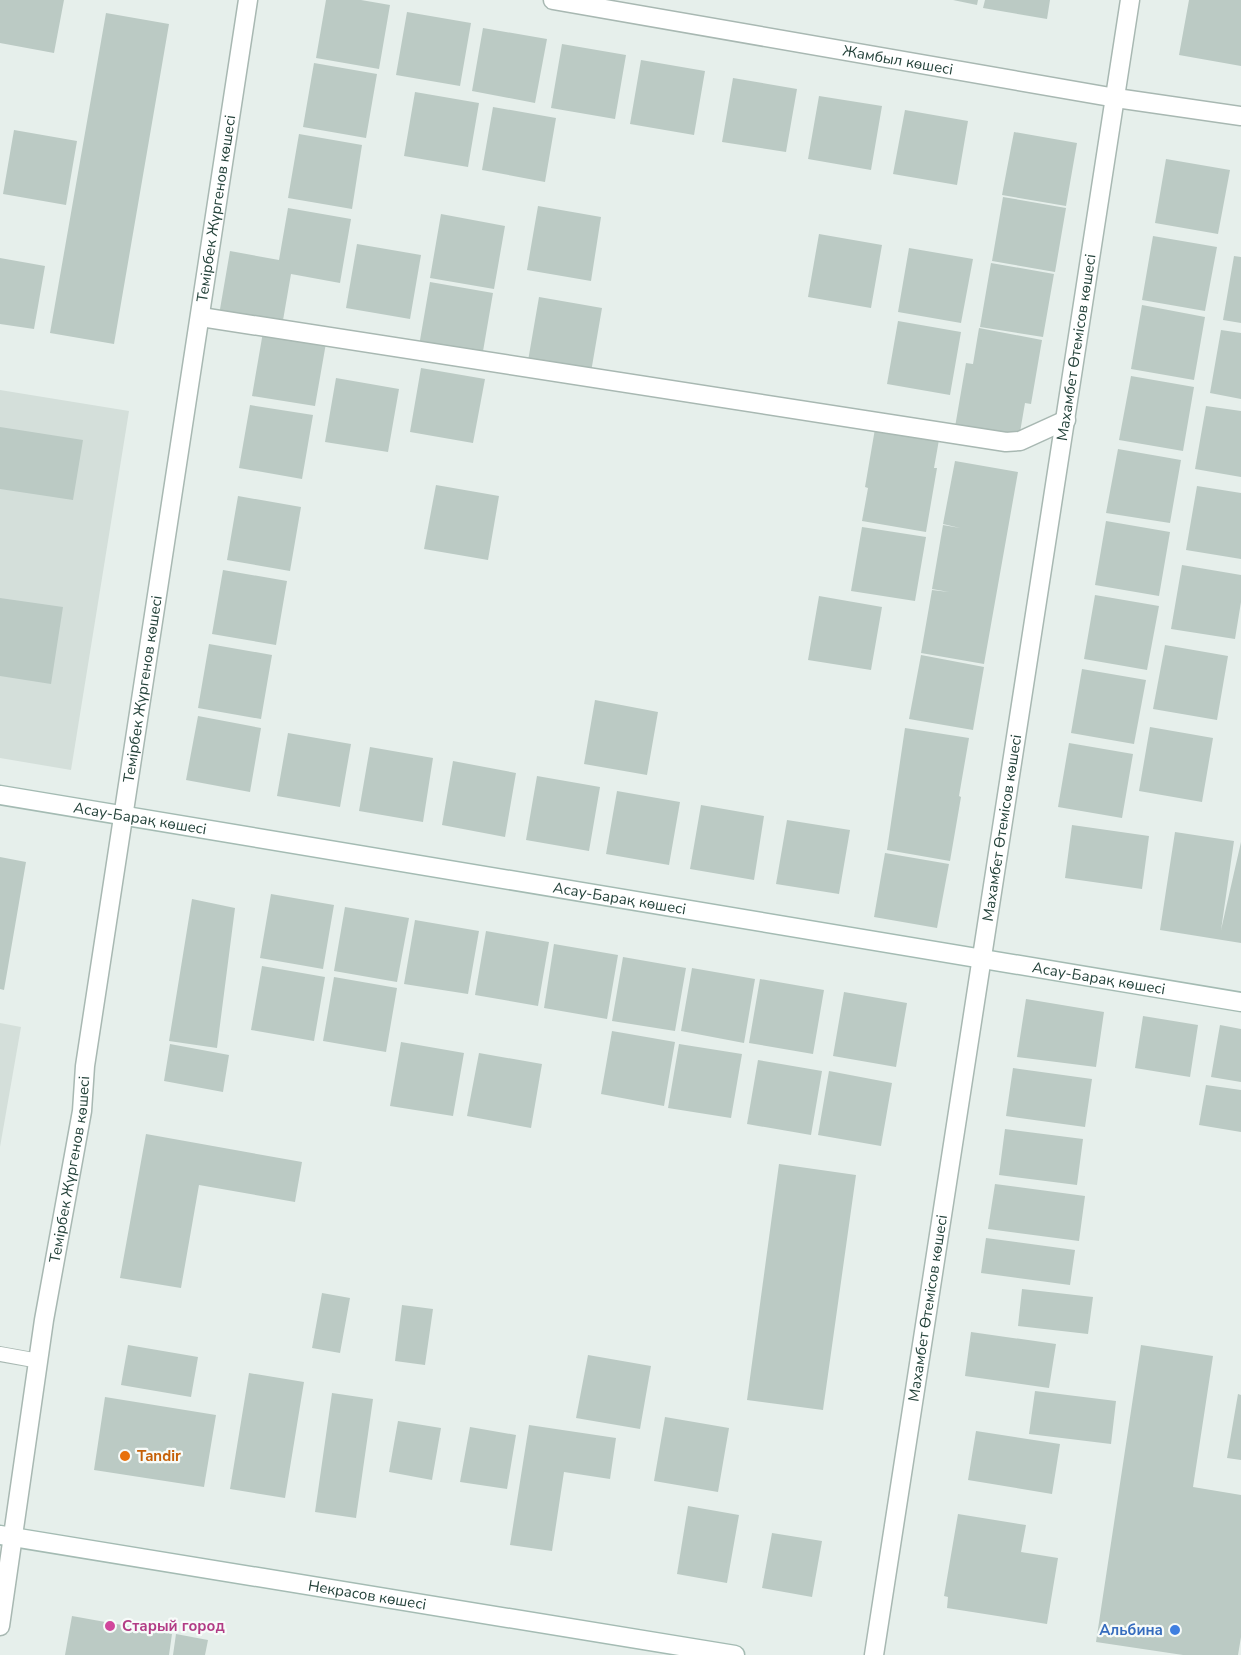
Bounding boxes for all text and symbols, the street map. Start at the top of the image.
street label: Жамбыл көшесі [841,41,955,79]
street label: Темірбек Жүргенов көшесі [192,114,240,304]
street label: Махамбет Өтемісов көшесі [1052,253,1101,442]
street label: Темірбек Жүргенов көшесі [118,594,167,784]
street label: Махамбет Өтемісов көшесі [978,733,1026,923]
street label: Асау-Барақ көшесі [72,797,208,839]
street label: Асау-Барақ көшесі [551,877,688,919]
street label: Асау-Барақ көшесі [1031,957,1167,999]
street label: Темірбек Жүргенов көшесі [45,1075,94,1264]
street label: Махамбет Өтемісов көшесі [903,1213,952,1403]
place label: Tandir [137,1446,181,1466]
marker: Tandir [118,1449,132,1463]
street label: Некрасов көшесі [307,1575,428,1614]
place label: Старый город [122,1616,225,1636]
marker: Старый город [103,1619,117,1633]
place label: Альбина [1099,1620,1163,1640]
marker: Альбина [1168,1623,1182,1637]

